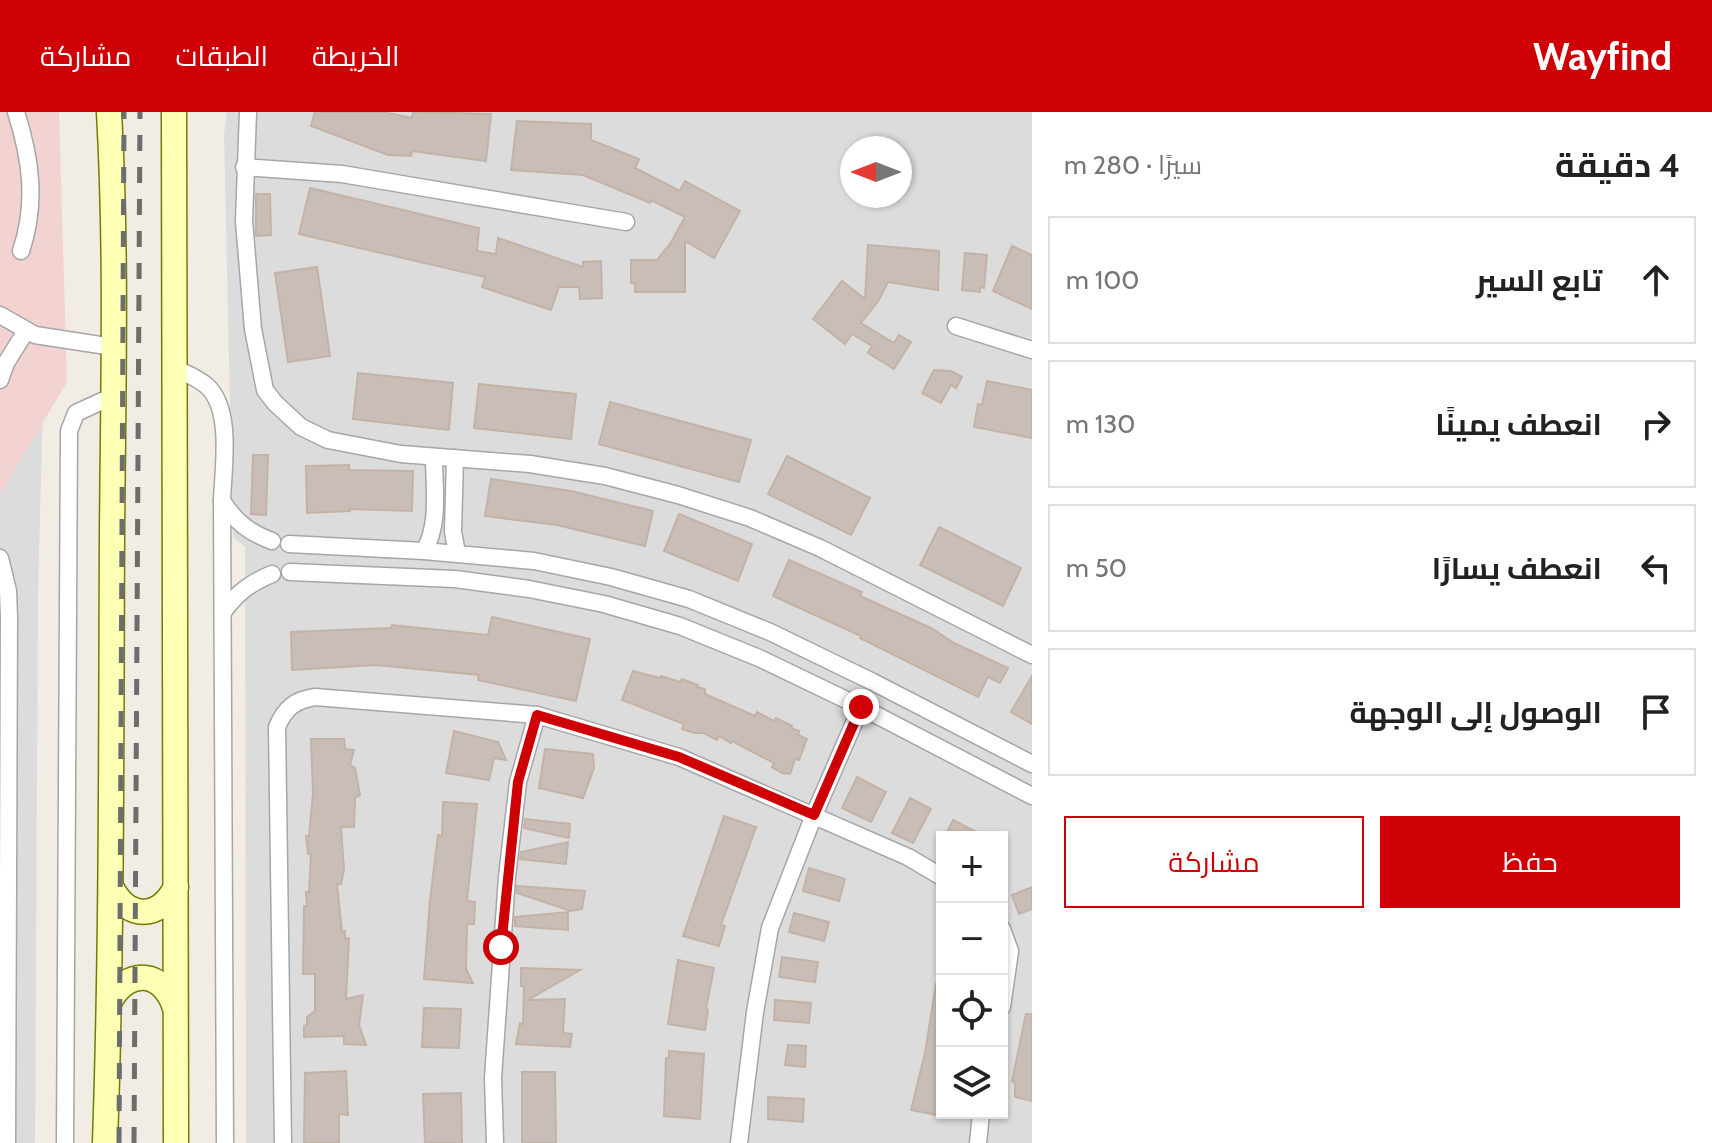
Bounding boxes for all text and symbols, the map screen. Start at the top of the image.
text: Wayfind [1533,33,1672,80]
text: مشاركة [40,39,131,73]
text: الطبقات [175,39,268,73]
text: الخريطة [312,39,399,73]
north arrow [840,136,912,208]
text: 4 دقيقة [1555,144,1680,186]
text: سيرًا · 280 m [1064,149,1202,181]
icon: ahead [1634,258,1678,302]
text: تابع السير [1476,262,1602,299]
text: 100 m [1066,264,1139,296]
icon: right [1634,402,1678,446]
text: انعطف يمينًا [1435,406,1602,443]
text: 130 m [1066,408,1135,440]
icon: left [1634,546,1678,590]
text: انعطف يسارًا [1432,550,1602,587]
text: 50 m [1066,552,1127,584]
route end [843,689,879,725]
icon: arrive [1634,690,1678,734]
text: الوصول إلى الوجهة [1349,694,1602,731]
button: مشاركة [1064,816,1364,908]
button: حفظ [1380,816,1680,908]
map controls [936,831,1008,1119]
button: + [936,831,1008,903]
button: − [936,903,1008,975]
route start [483,929,519,965]
button: locate [936,975,1008,1047]
button: layers [936,1047,1008,1119]

